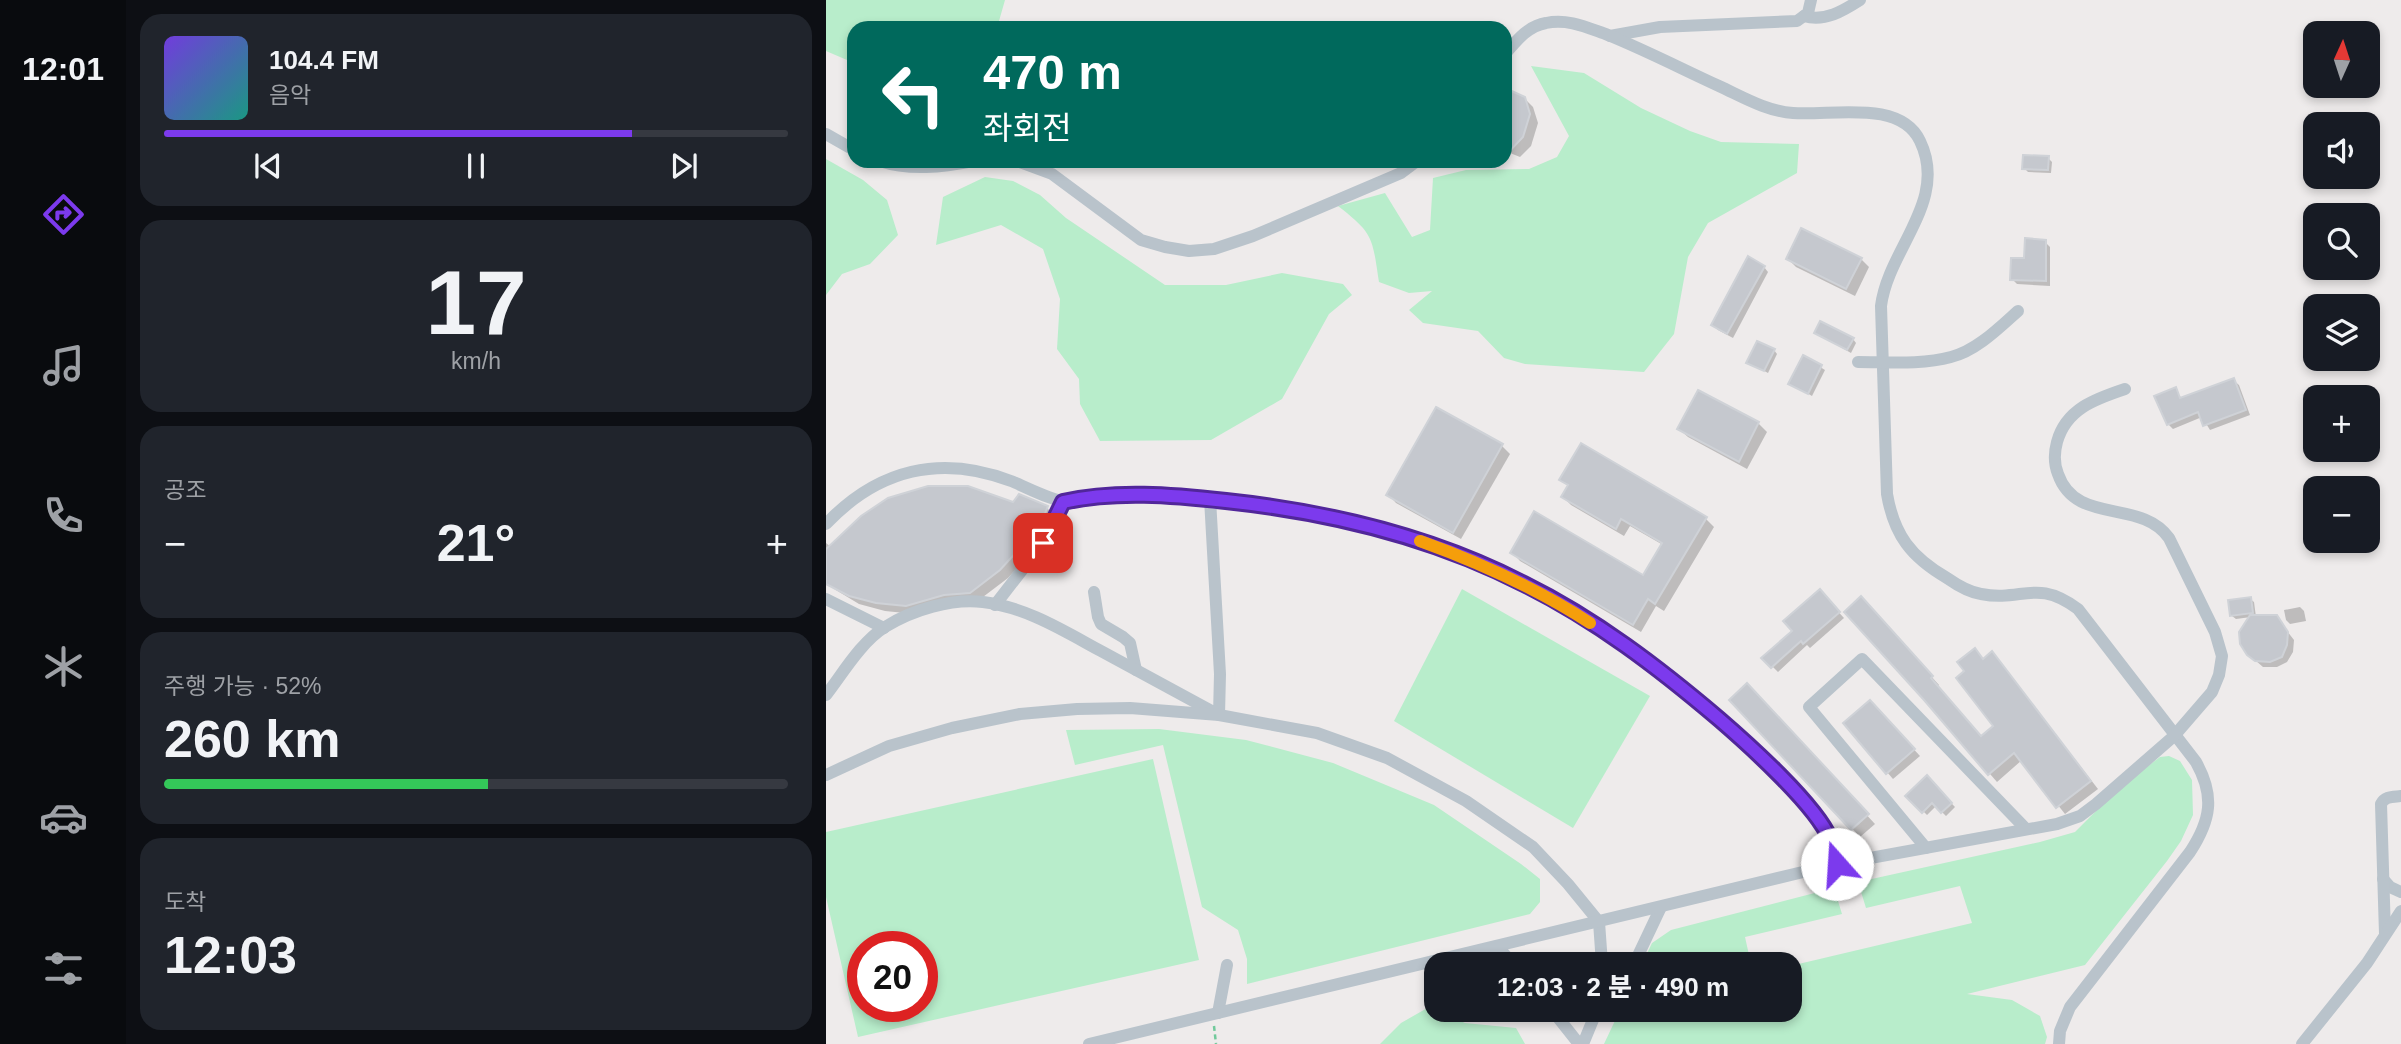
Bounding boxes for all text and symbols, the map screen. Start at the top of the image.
north arrow [2303,21,2380,98]
map controls [2303,21,2380,553]
text: 104.4 FM [269,45,379,75]
text: 470 m [983,45,1122,99]
icon: left [868,49,959,140]
text: 12:01 [22,51,104,87]
text: 음악 [269,82,311,108]
text: 좌회전 [983,110,1071,146]
button: sound [2303,112,2380,189]
icon: previous [249,147,287,185]
icon: pause [457,147,495,185]
icon: next [665,147,703,185]
icon: directions [39,190,88,239]
button: search [2303,203,2380,280]
text: 17 [425,252,527,353]
button: layers [2303,294,2380,371]
icon: music [39,341,88,390]
text: km/h [451,348,501,374]
button: + [2303,385,2380,462]
button: − [2303,476,2380,553]
text: 공조 [164,477,206,503]
icon: phone [39,491,88,540]
pin [1013,513,1073,573]
text: 21° [437,514,515,572]
text: − [164,523,186,565]
text: + [766,523,788,565]
icon: arrive [1024,524,1062,562]
icon: climate [39,642,88,691]
text: 주행 가능 · 52% [164,673,322,699]
text: 260 km [164,710,340,768]
icon: car [39,793,88,842]
position arrow [1800,827,1874,901]
text: 도착 [164,889,206,915]
text: 12:03 [164,926,297,984]
speed limit sign: 20 [847,931,938,1022]
icon: filters [39,944,88,993]
text: 12:03 · 2 분 · 490 m [1497,972,1729,1002]

